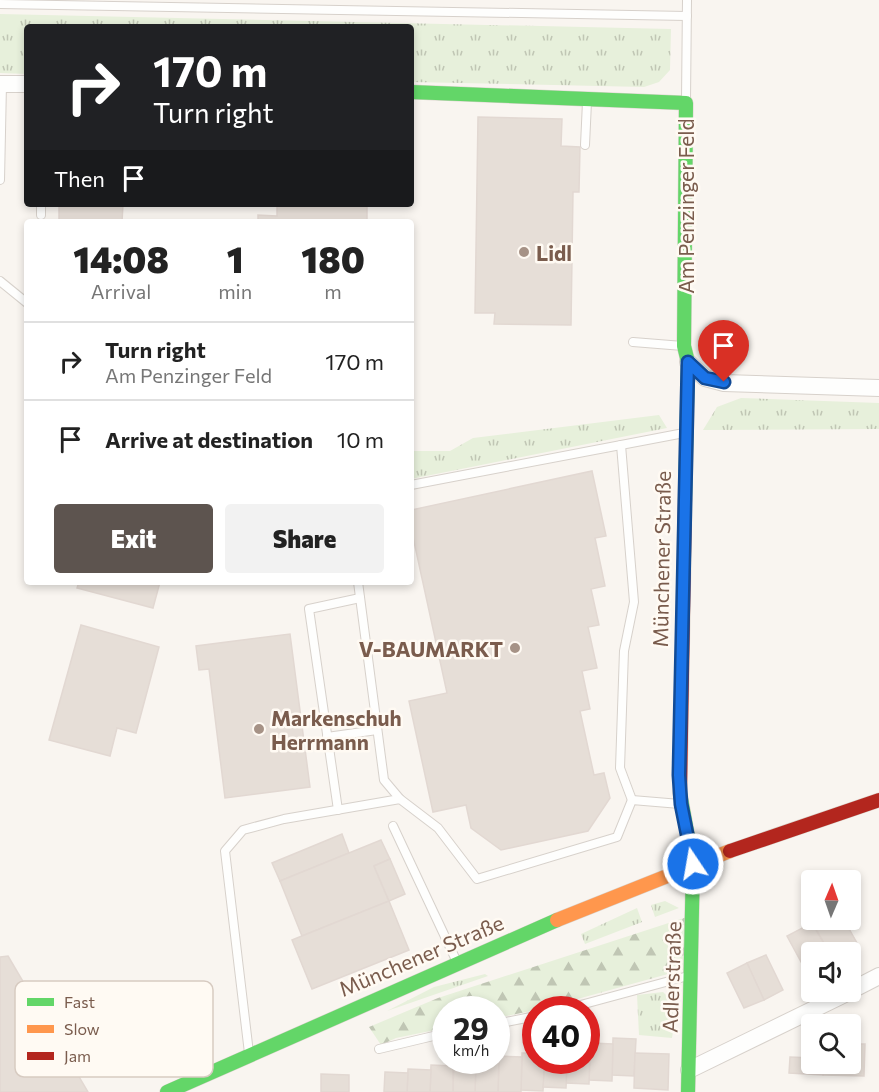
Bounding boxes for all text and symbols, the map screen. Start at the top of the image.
text: 170 m [153,44,267,96]
icon: right [54,48,132,126]
text: Turn right [153,96,273,129]
street label: Am Penzinger Feld [673,118,698,294]
icon: arrive [117,162,150,195]
text: Then [54,165,105,192]
text: 14:08 [73,236,169,280]
text: 1 [227,236,244,280]
text: 180 [301,236,365,280]
place label: Lidl [536,240,572,265]
marker: Lidl [517,245,531,259]
text: Arrival [91,279,151,303]
text: min [218,279,252,303]
text: m [324,279,342,303]
pin [698,320,749,382]
icon: arrive [707,329,740,362]
text: Turn right [105,336,206,363]
icon: right [54,345,87,378]
text: 170 m [325,348,384,375]
text: Am Penzinger Feld [105,363,272,387]
icon: arrive [54,423,87,456]
text: Arrive at destination [105,426,313,453]
text: 10 m [337,426,384,453]
street label: Münchener Straße [647,471,675,647]
button: Exit [54,504,213,573]
button: Share [225,504,384,573]
place label: V-BAUMARKT [359,636,503,661]
marker: V-BAUMARKT [508,641,522,655]
place label: Markenschuh Herrmann [271,705,402,754]
marker: Markenschuh Herrmann [252,722,266,736]
position arrow [661,832,725,896]
north arrow [801,870,861,930]
map controls [801,870,861,1074]
street label: Münchener Straße [335,909,507,1001]
street label: Adlerstraße [657,921,685,1033]
button: sound [801,942,861,1002]
legend [15,981,213,1077]
text: Fast [64,992,95,1011]
speed limit sign: 40 [522,996,600,1074]
text: 29 [453,1009,489,1046]
button: search [801,1014,861,1074]
text: Slow [64,1019,100,1038]
text: km/h [453,1041,489,1059]
text: Jam [64,1046,91,1065]

